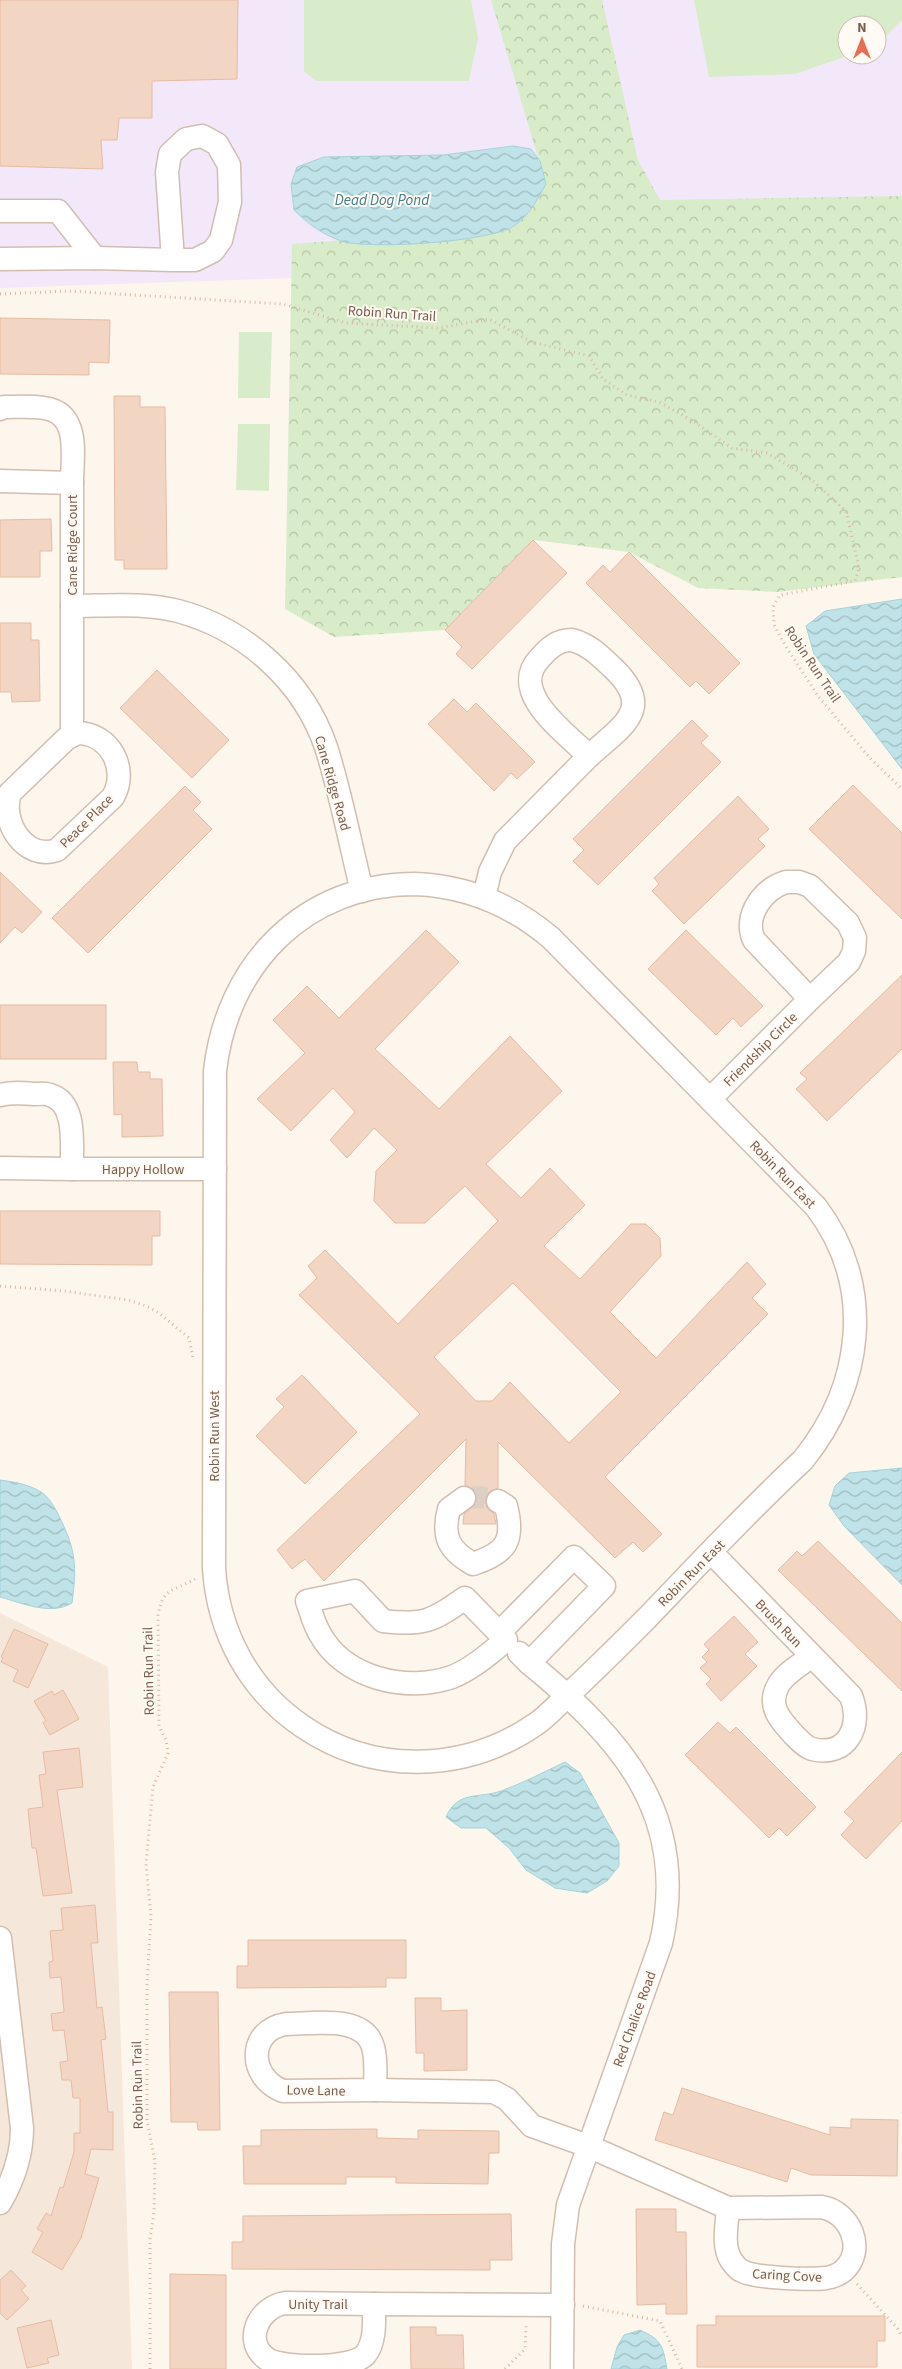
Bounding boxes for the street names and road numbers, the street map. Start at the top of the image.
street label: Robin Run Trail [347,301,437,327]
street label: Cane Ridge Court [63,494,83,596]
street label: Robin Run Trail [779,622,845,707]
street label: Cane Ridge Road [309,733,355,833]
street label: Peace Place [55,790,118,853]
street label: Friendship Circle [719,1008,802,1091]
street label: Robin Run East [745,1136,820,1213]
street label: Happy Hollow [102,1160,184,1180]
street label: Robin Run West [205,1390,225,1482]
street label: Robin Run East [654,1535,730,1612]
street label: Brush Run [750,1595,806,1652]
street label: Robin Run Trail [138,1626,160,1715]
street label: Red Chalice Road [608,1969,662,2070]
street label: Robin Run Trail [127,2040,149,2129]
street label: Love Lane [286,2080,346,2102]
street label: Caring Cove [752,2264,822,2288]
street label: Unity Trail [288,2295,348,2315]

